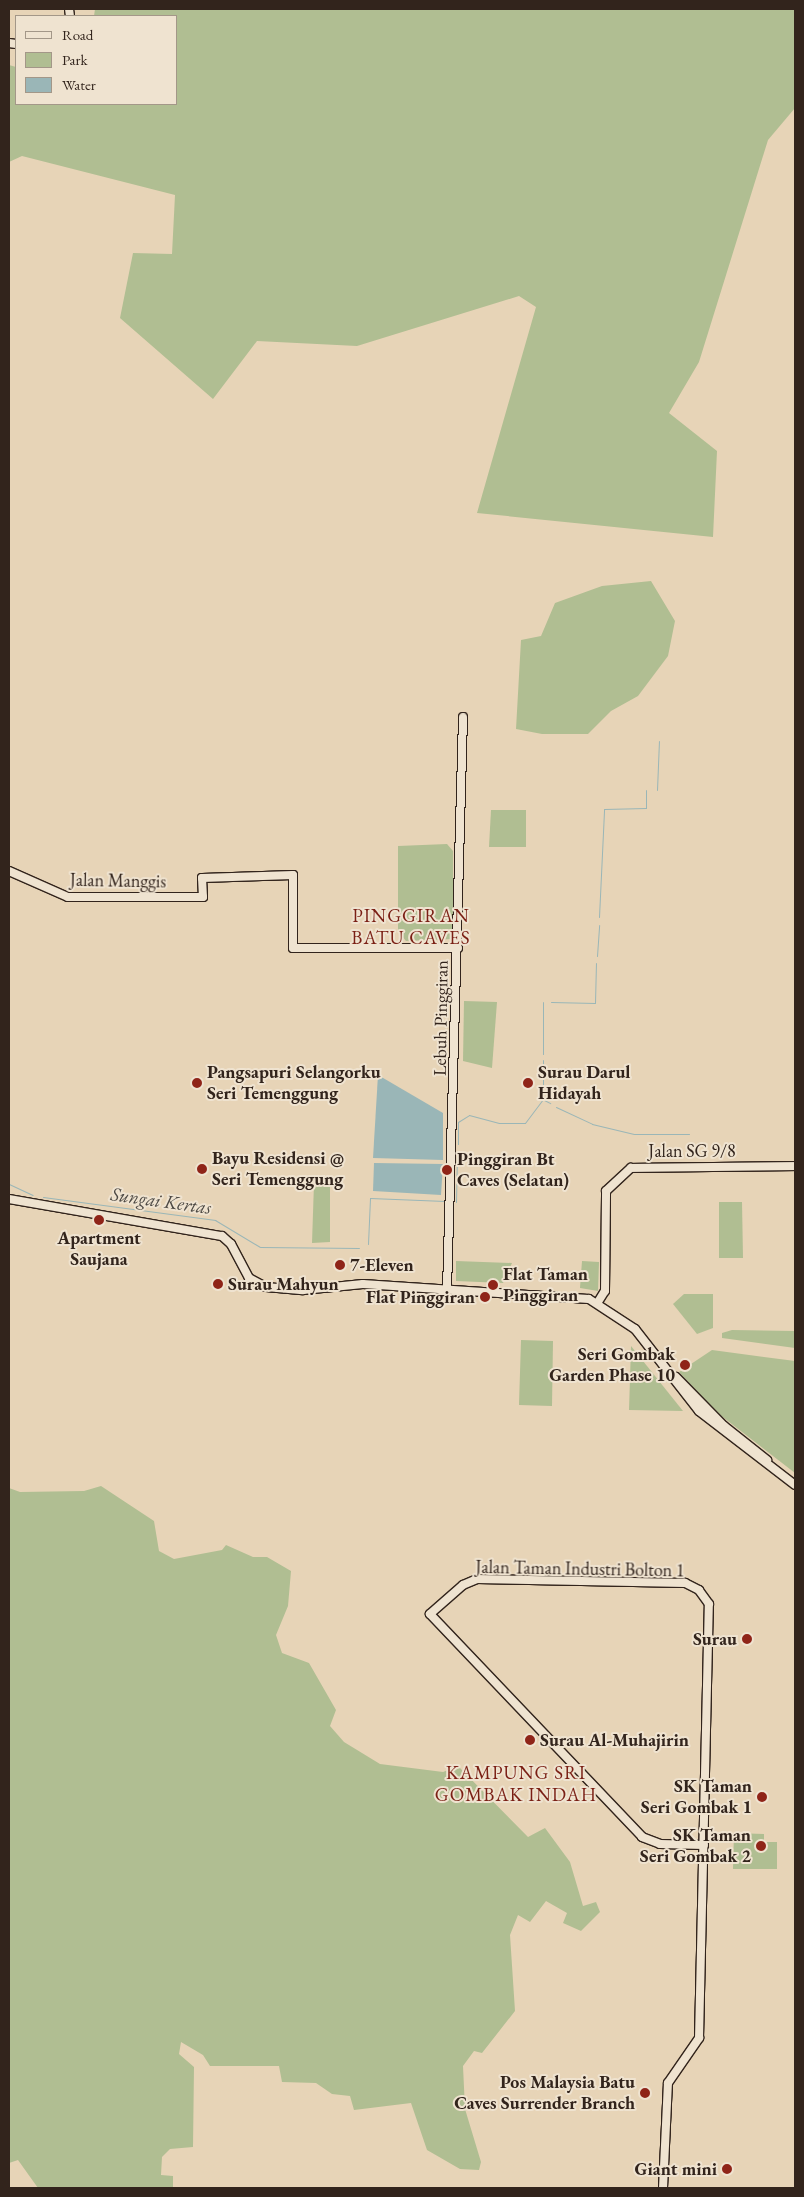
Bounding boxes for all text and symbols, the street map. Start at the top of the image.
legend [15,15,178,105]
text: Road [62,25,93,44]
text: Park [62,50,88,69]
text: Water [62,75,96,94]
street label: Jalan Manggis [70,869,166,893]
district label: PINGGIRAN BATU CAVES [350,905,472,949]
street label: Lebuh Pinggiran [429,960,453,1076]
place label: Pangsapuri Selangorku Seri Temenggung [207,1062,381,1104]
place label: Surau Darul Hidayah [538,1062,631,1104]
marker: Pangsapuri Selangorku Seri Temenggung [191,1077,203,1089]
marker: Surau Darul Hidayah [522,1077,534,1089]
street label: Jalan SG 9/8 [648,1140,736,1162]
place label: Bayu Residensi @ Seri Temenggung [212,1148,344,1190]
place label: Pinggiran Bt Caves (Selatan) [457,1149,569,1192]
marker: Bayu Residensi @ Seri Temenggung [196,1163,208,1175]
marker: Pinggiran Bt Caves (Selatan) [441,1164,453,1176]
water label: Sungai Kertas [109,1183,213,1219]
marker: Apartment Saujana [93,1214,105,1226]
place label: Apartment Saujana [57,1228,141,1270]
place label: 7-Eleven [350,1254,414,1276]
marker: 7-Eleven [334,1259,346,1271]
place label: Flat Taman Pinggiran [503,1264,588,1306]
place label: Surau Mahyun [228,1273,339,1295]
marker: Surau Mahyun [212,1278,224,1290]
marker: Flat Taman Pinggiran [487,1279,499,1291]
place label: Flat Pinggiran [366,1286,475,1308]
marker: Flat Pinggiran [479,1291,491,1303]
place label: Seri Gombak Garden Phase 10 [549,1344,675,1386]
marker: Seri Gombak Garden Phase 10 [679,1359,691,1371]
street label: Jalan Taman Industri Bolton 1 [475,1556,685,1582]
place label: Surau [693,1628,737,1650]
marker: Surau [741,1633,753,1645]
place label: Surau Al-Muhajirin [540,1729,689,1751]
marker: Surau Al-Muhajirin [524,1734,536,1746]
district label: KAMPUNG SRI GOMBAK INDAH [433,1762,599,1806]
place label: SK Taman Seri Gombak 1 [641,1776,752,1818]
marker: SK Taman Seri Gombak 1 [756,1791,768,1803]
place label: SK Taman Seri Gombak 2 [640,1825,751,1868]
marker: SK Taman Seri Gombak 2 [755,1840,767,1852]
place label: Pos Malaysia Batu Caves Surrender Branch [454,2072,635,2114]
marker: Pos Malaysia Batu Caves Surrender Branch [639,2087,651,2099]
place label: Giant mini [635,2158,717,2180]
marker: Giant mini [721,2163,733,2175]

